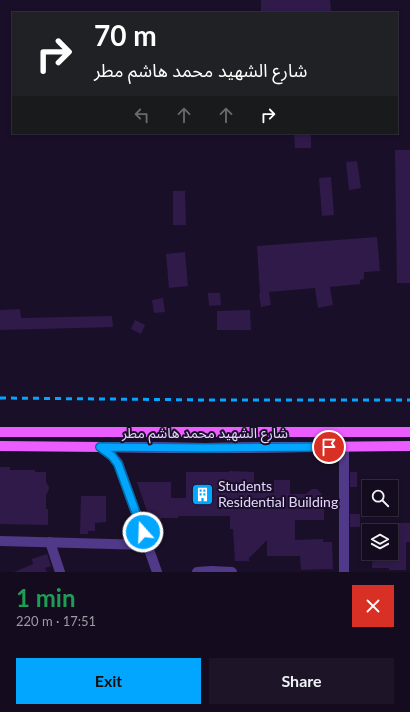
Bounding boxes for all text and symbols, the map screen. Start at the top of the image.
text: 70 m [94,18,157,52]
icon: right [28,28,80,80]
text: شارع الشهيد محمد هاشم مطر [94,59,307,81]
icon: left [131,104,153,126]
icon: ahead [173,104,195,126]
icon: ahead [215,104,237,126]
icon: right [257,104,279,126]
street label: شارع الشهيد محمد هاشم مطر [121,424,288,444]
pin [312,430,346,464]
icon: arrive [318,436,340,458]
place label: Students Residential Building [218,477,338,510]
map controls [362,480,398,560]
button: search [362,480,398,516]
building icon: Students Residential Building [189,481,215,507]
position arrow [122,511,164,553]
button: layers [362,524,398,560]
text: 1 min [16,583,76,612]
button: close [352,585,394,627]
text: 220 m · 17:51 [16,613,96,629]
button: Exit [16,658,201,704]
button: Share [209,658,394,704]

